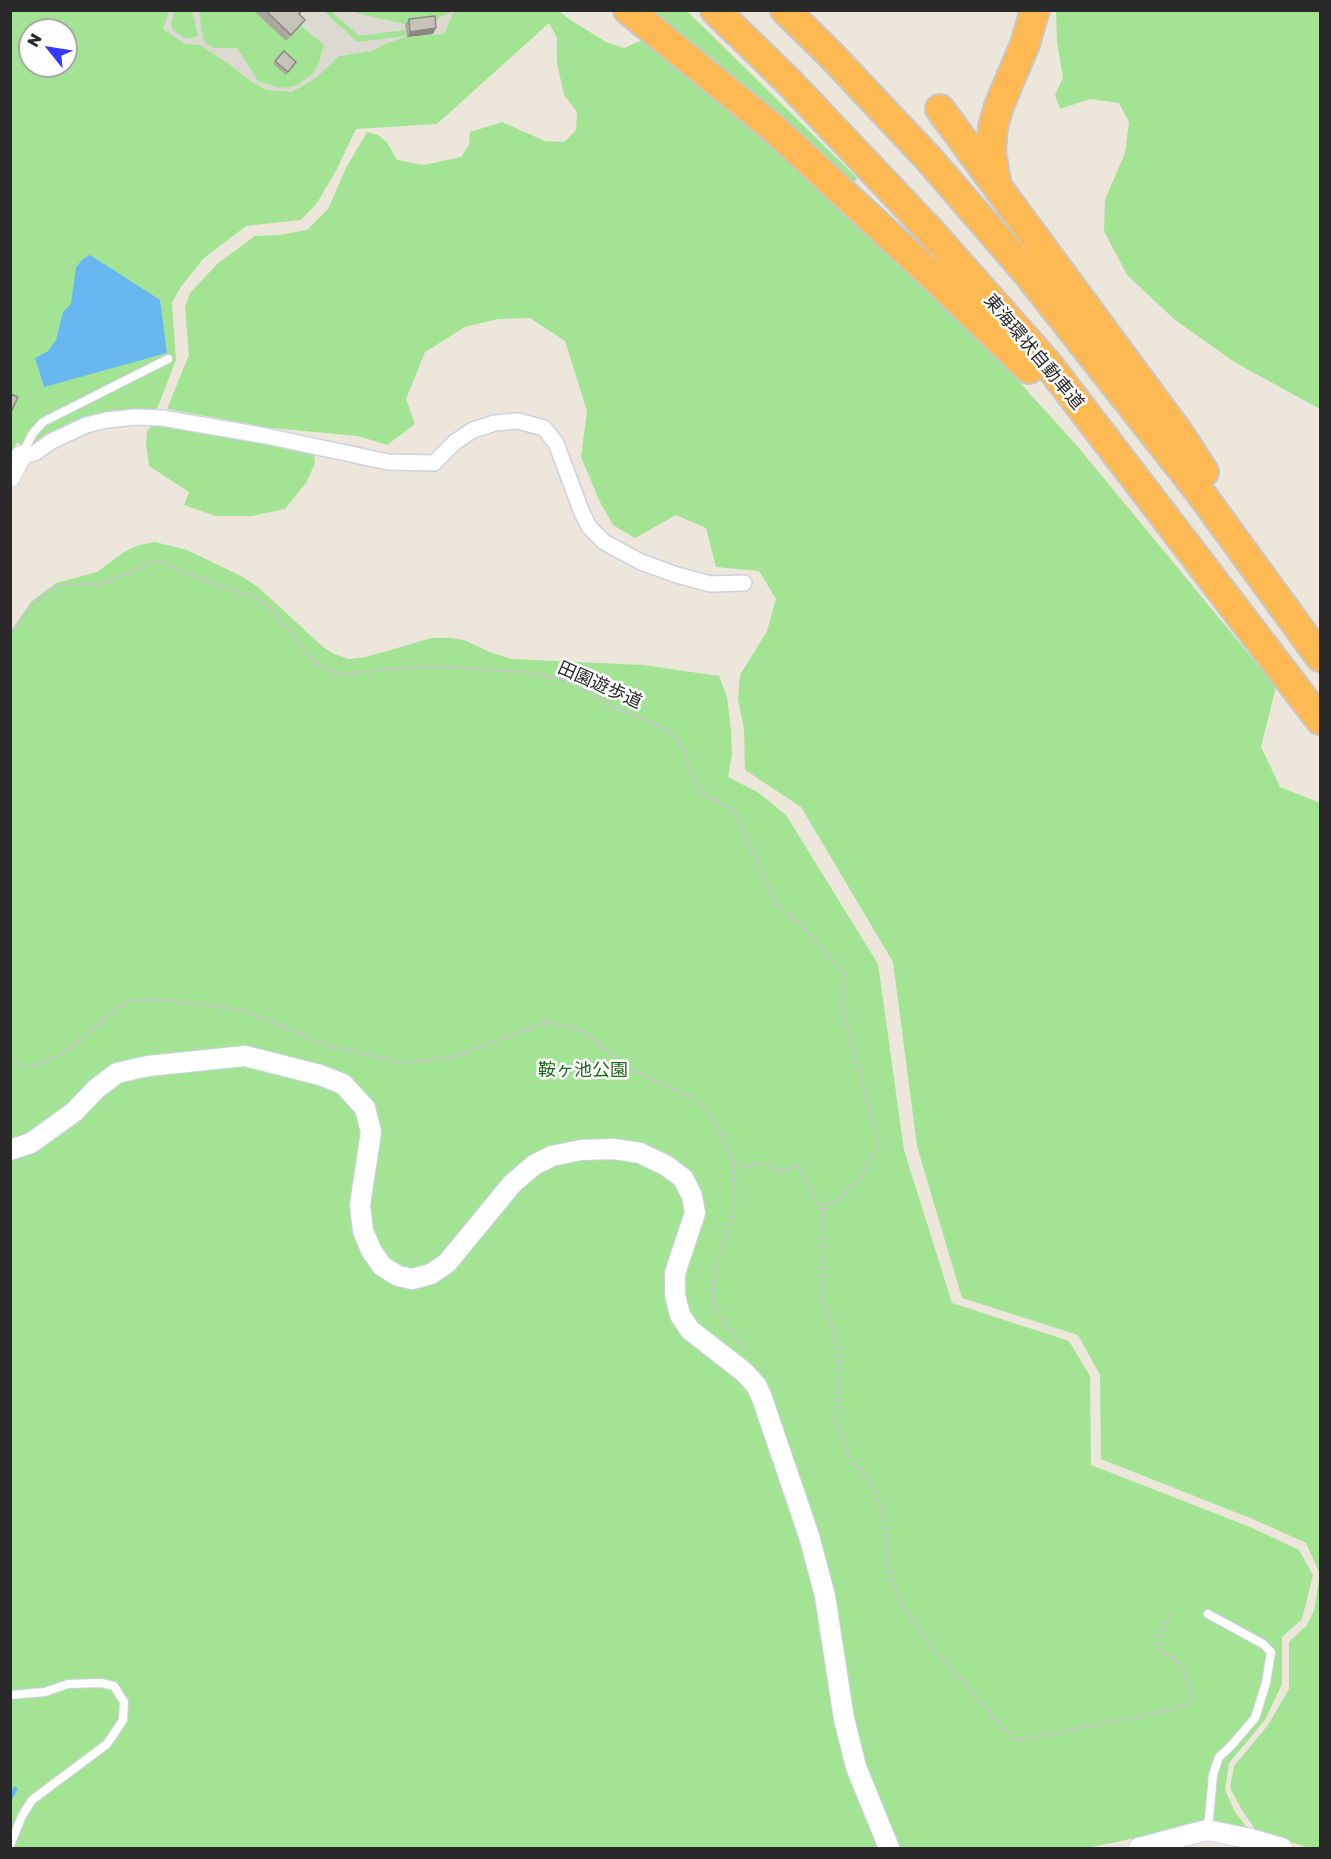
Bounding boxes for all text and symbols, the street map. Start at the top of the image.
north arrow [18,18,78,78]
text: N [22,30,46,50]
street label: 東海環状自動車道 [979,290,1089,414]
street label: 田園遊歩道 [554,657,646,713]
park label: 鞍ヶ池公園 [538,1059,628,1081]

